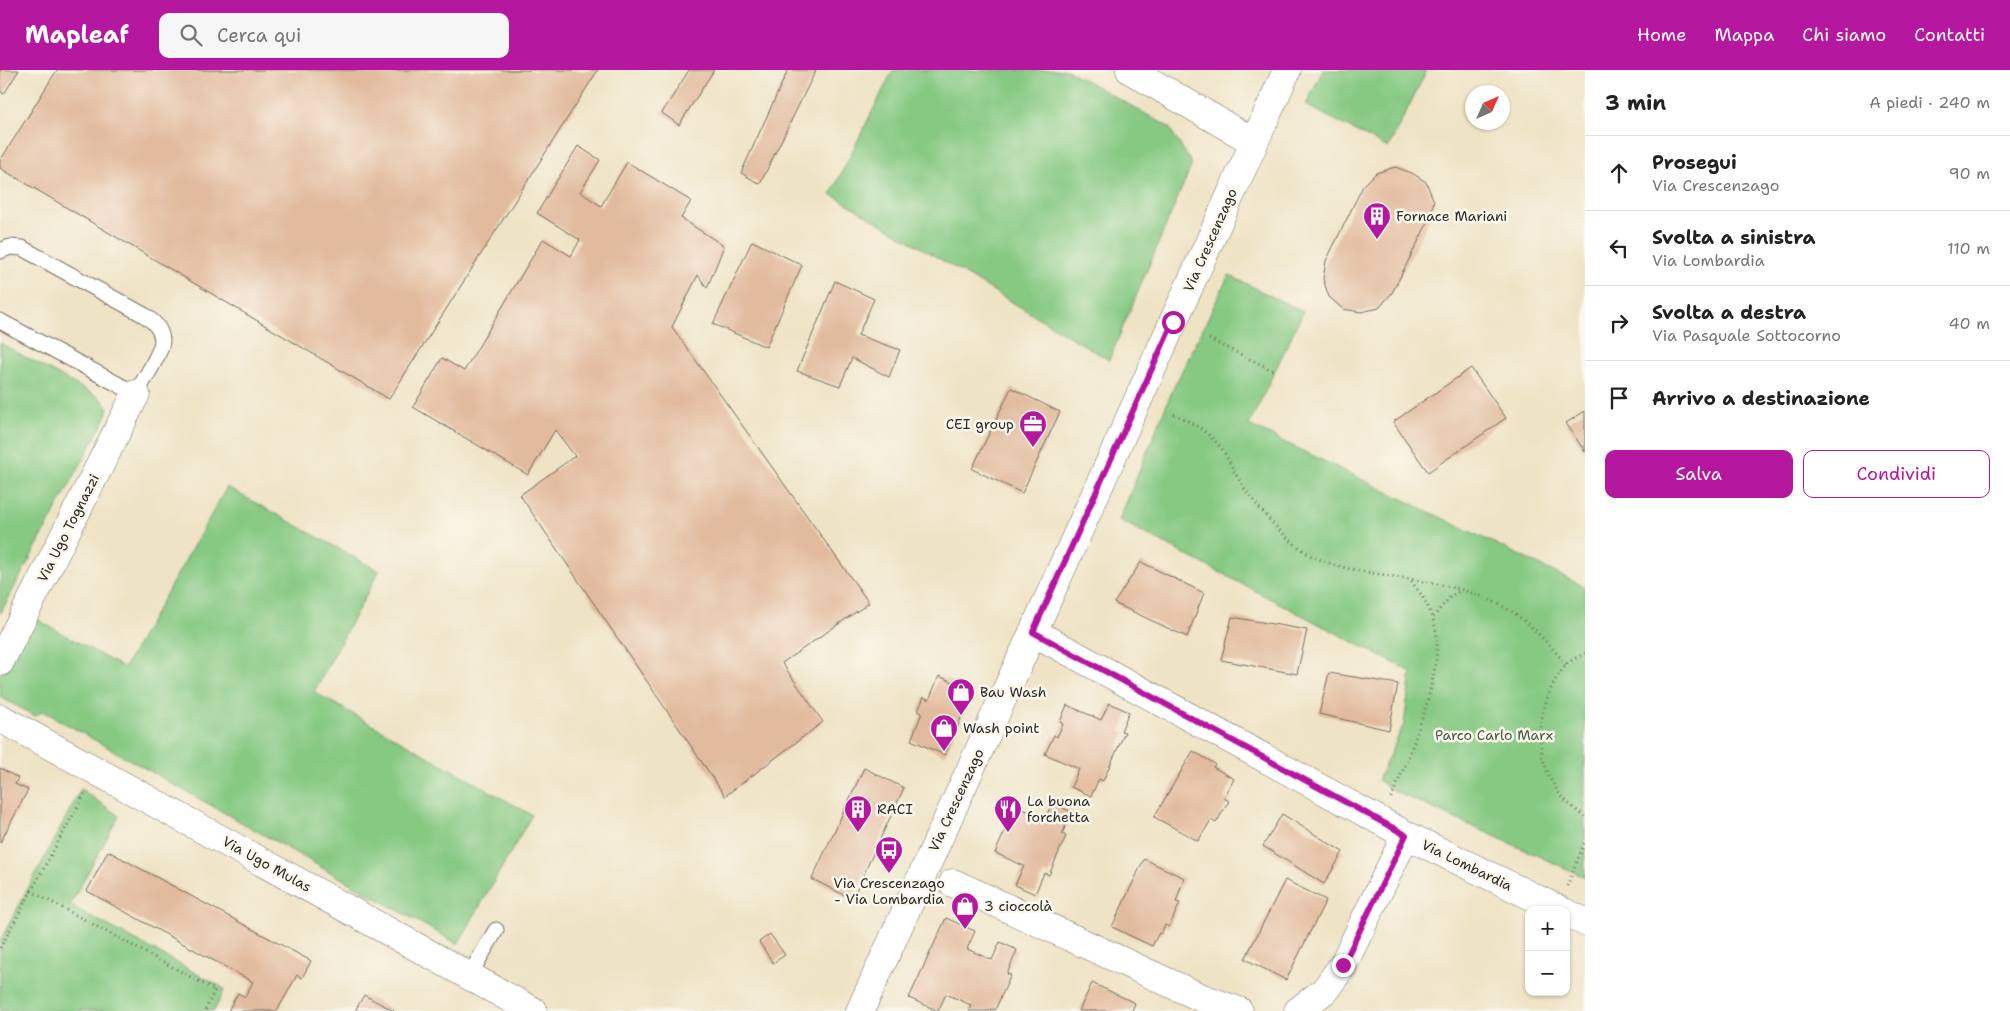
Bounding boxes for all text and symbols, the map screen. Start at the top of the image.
search box [159,13,509,58]
text: Mapleaf [25,19,129,51]
icon: search [177,21,205,49]
text: Cerca qui [217,23,301,48]
text: Home [1637,23,1686,47]
text: Mappa [1714,23,1774,47]
text: Chi siamo [1802,23,1886,47]
text: Contatti [1914,23,1985,47]
north arrow [1465,85,1510,130]
text: 3 min [1605,89,1666,117]
text: A piedi · 240 m [1869,92,1990,113]
text: Prosegui [1652,150,1737,175]
icon: ahead [1605,159,1633,187]
text: 90 m [1949,163,1990,184]
text: Via Crescenzago [1652,175,1779,196]
street label: Via Crescenzago [1179,185,1241,295]
building icon: Fornace Mariani [1362,201,1392,240]
place label: Fornace Mariani [1396,207,1507,225]
text: Svolta a sinistra [1652,225,1815,250]
icon: left [1605,234,1633,262]
text: 110 m [1947,238,1990,259]
text: Via Lombardia [1652,250,1765,271]
text: Svolta a destra [1652,300,1806,325]
icon: right [1605,309,1633,337]
route start [1162,311,1185,334]
text: 40 m [1948,313,1990,334]
text: Via Pasquale Sottocorno [1652,325,1841,346]
icon: arrive [1605,384,1633,412]
text: Arrivo a destinazione [1652,386,1870,411]
office icon: CEI group [1018,409,1048,448]
place label: CEI group [946,415,1014,433]
button: Salva [1605,450,1793,498]
button: Condividi [1803,450,1990,498]
street label: Via Ugo Tognazzi [33,471,103,585]
shop icon: Bau Wash [946,677,976,716]
place label: Bau Wash [980,683,1047,701]
shop icon: Wash point [929,713,959,752]
place label: Wash point [963,719,1039,737]
park label: Parco Carlo Marx [1435,726,1553,744]
street label: Via Crescenzago [924,746,988,854]
place label: La buona forchetta [1027,792,1090,826]
building icon: RACI [843,794,873,833]
restaurant icon: La buona forchetta [993,794,1023,833]
place label: RACI [877,800,913,818]
street label: Via Ugo Mulas [219,832,315,896]
bus stop icon: Via Crescenzago - Via Lombardia [874,835,904,874]
street label: Via Lombardia [1419,835,1515,895]
place label: Via Crescenzago - Via Lombardia [833,874,945,908]
shop icon: 3 cioccolà [950,891,980,930]
place label: 3 cioccolà [984,897,1053,915]
map controls [1525,906,1570,996]
button: + [1525,906,1570,951]
button: − [1525,951,1570,996]
route end [1332,954,1355,977]

